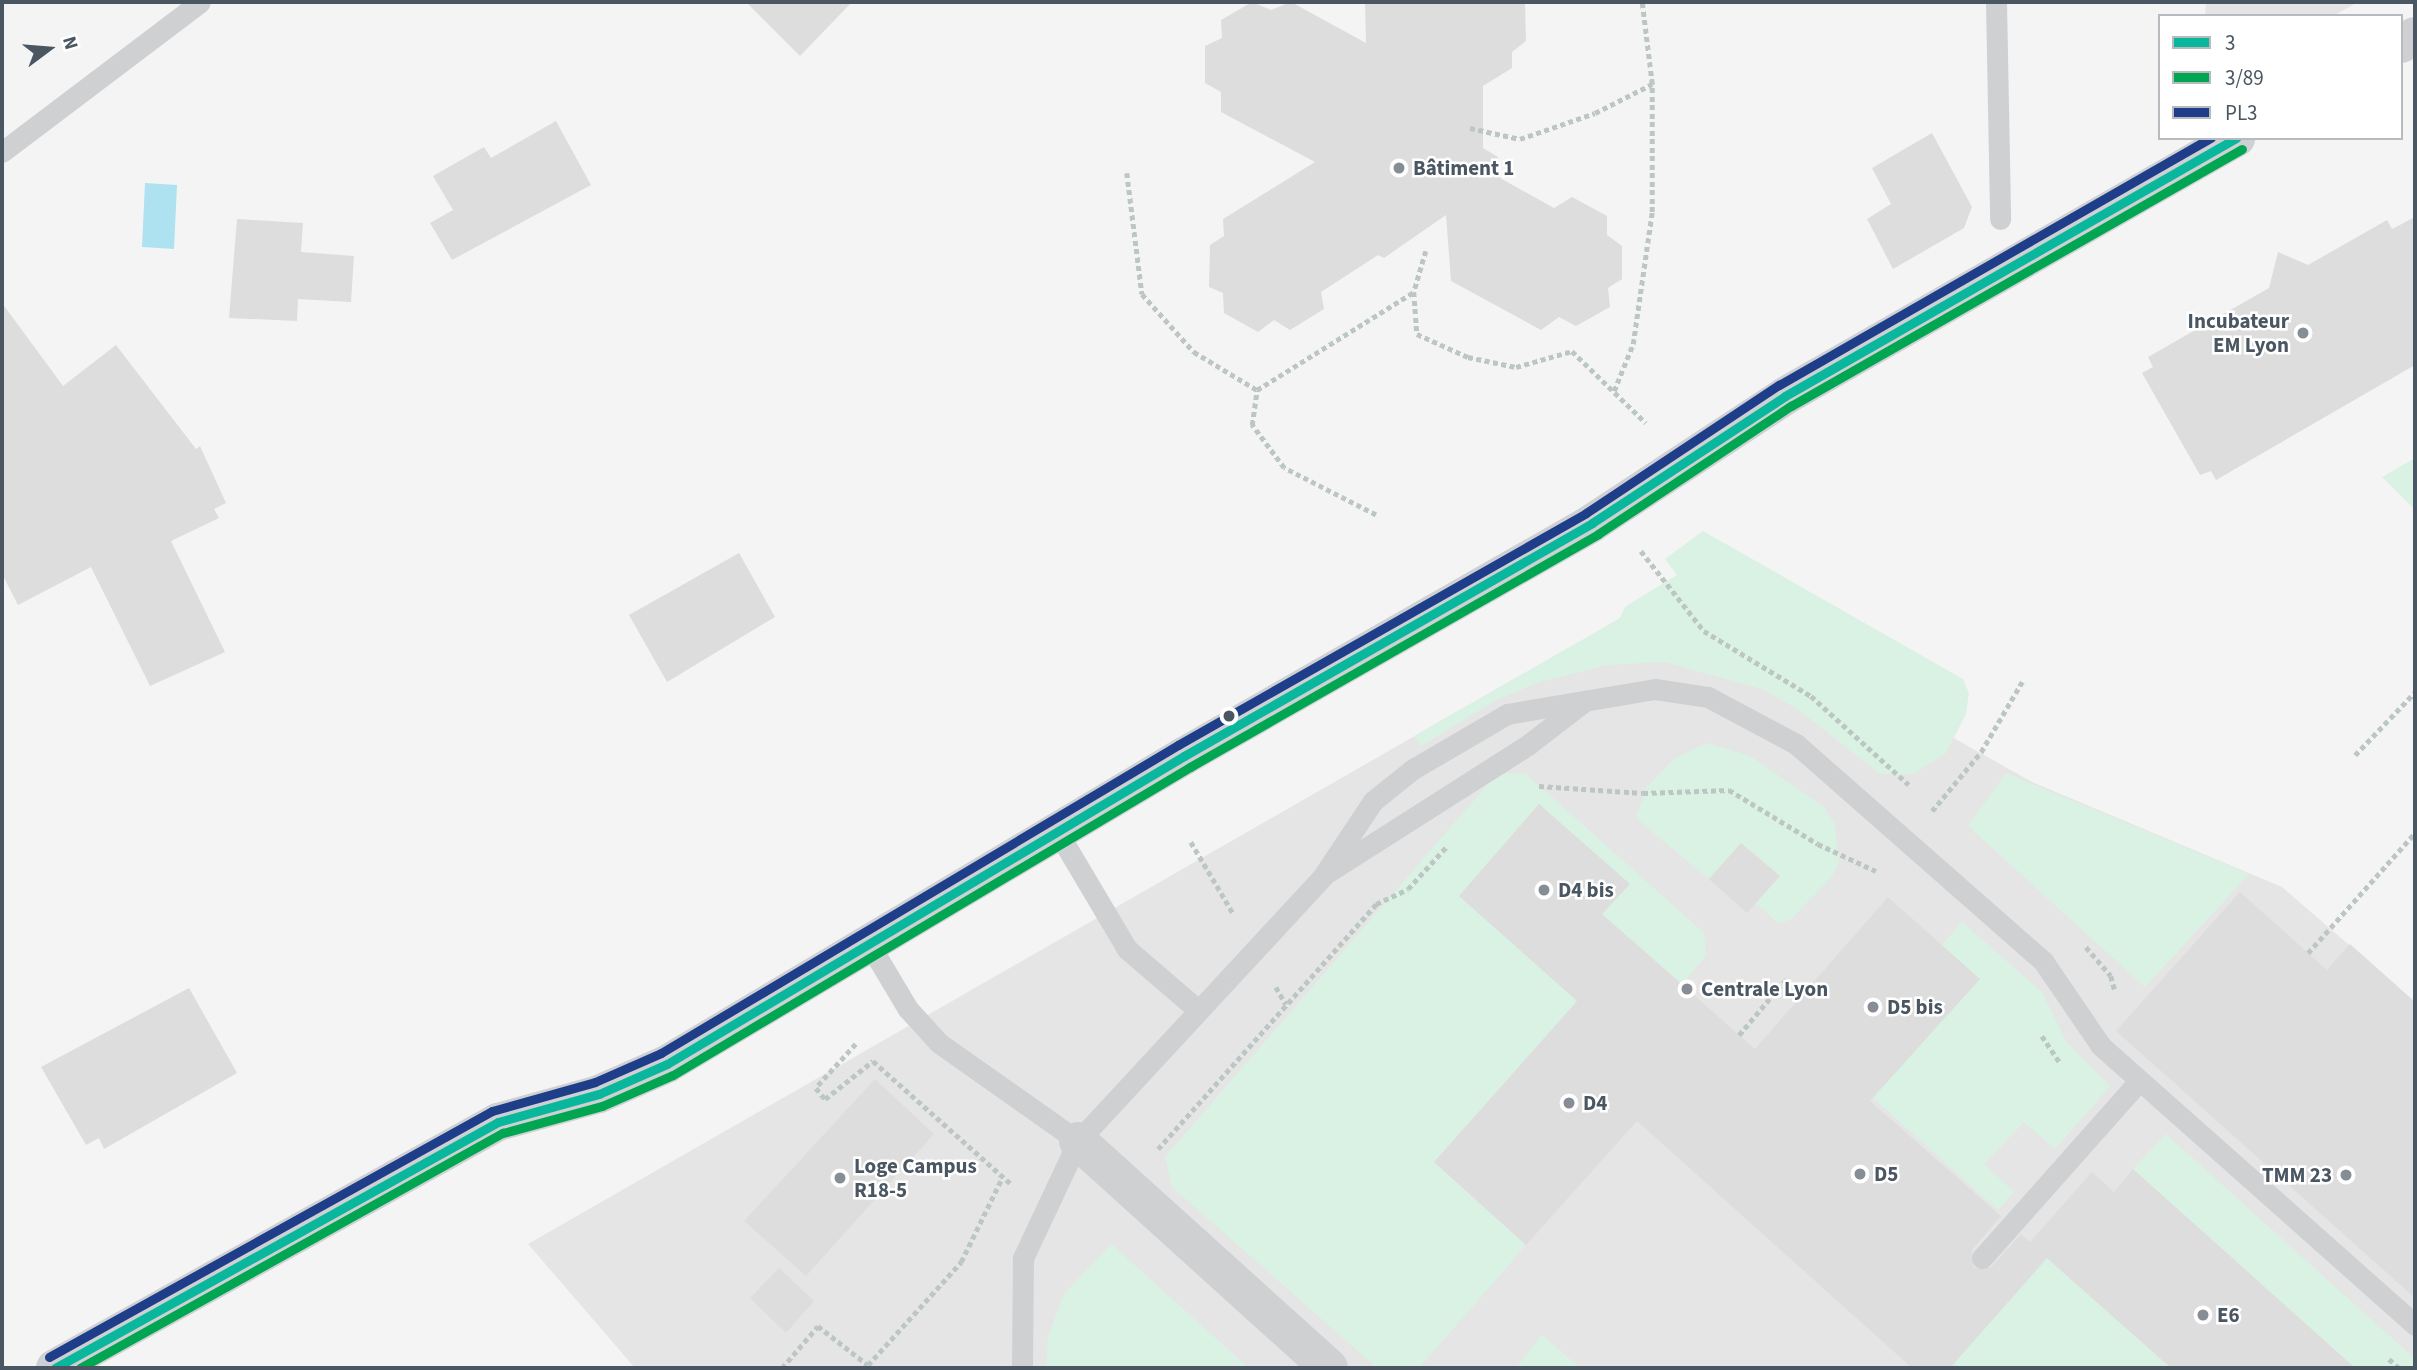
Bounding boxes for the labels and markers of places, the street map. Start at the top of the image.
place label: Bâtiment 1 [1413,155,1514,181]
marker: Bâtiment 1 [1391,160,1407,176]
place label: Incubateur EM Lyon [2188,308,2289,358]
marker: Incubateur EM Lyon [2295,325,2311,341]
unlabelled marker [1222,709,1236,723]
place label: D4 bis [1558,877,1614,903]
marker: D4 bis [1536,882,1552,898]
place label: Centrale Lyon [1701,976,1828,1002]
marker: Centrale Lyon [1679,981,1695,997]
place label: D5 bis [1887,994,1943,1020]
marker: D5 bis [1865,999,1881,1015]
place label: D4 [1583,1090,1607,1116]
marker: D4 [1561,1095,1577,1111]
place label: Loge Campus R18-5 [854,1153,977,1203]
place label: D5 [1874,1161,1898,1187]
place label: TMM 23 [2262,1162,2332,1188]
marker: D5 [1852,1166,1868,1182]
marker: TMM 23 [2338,1167,2354,1183]
marker: Loge Campus R18-5 [832,1170,848,1186]
place label: E6 [2217,1302,2240,1328]
marker: E6 [2195,1307,2211,1323]

